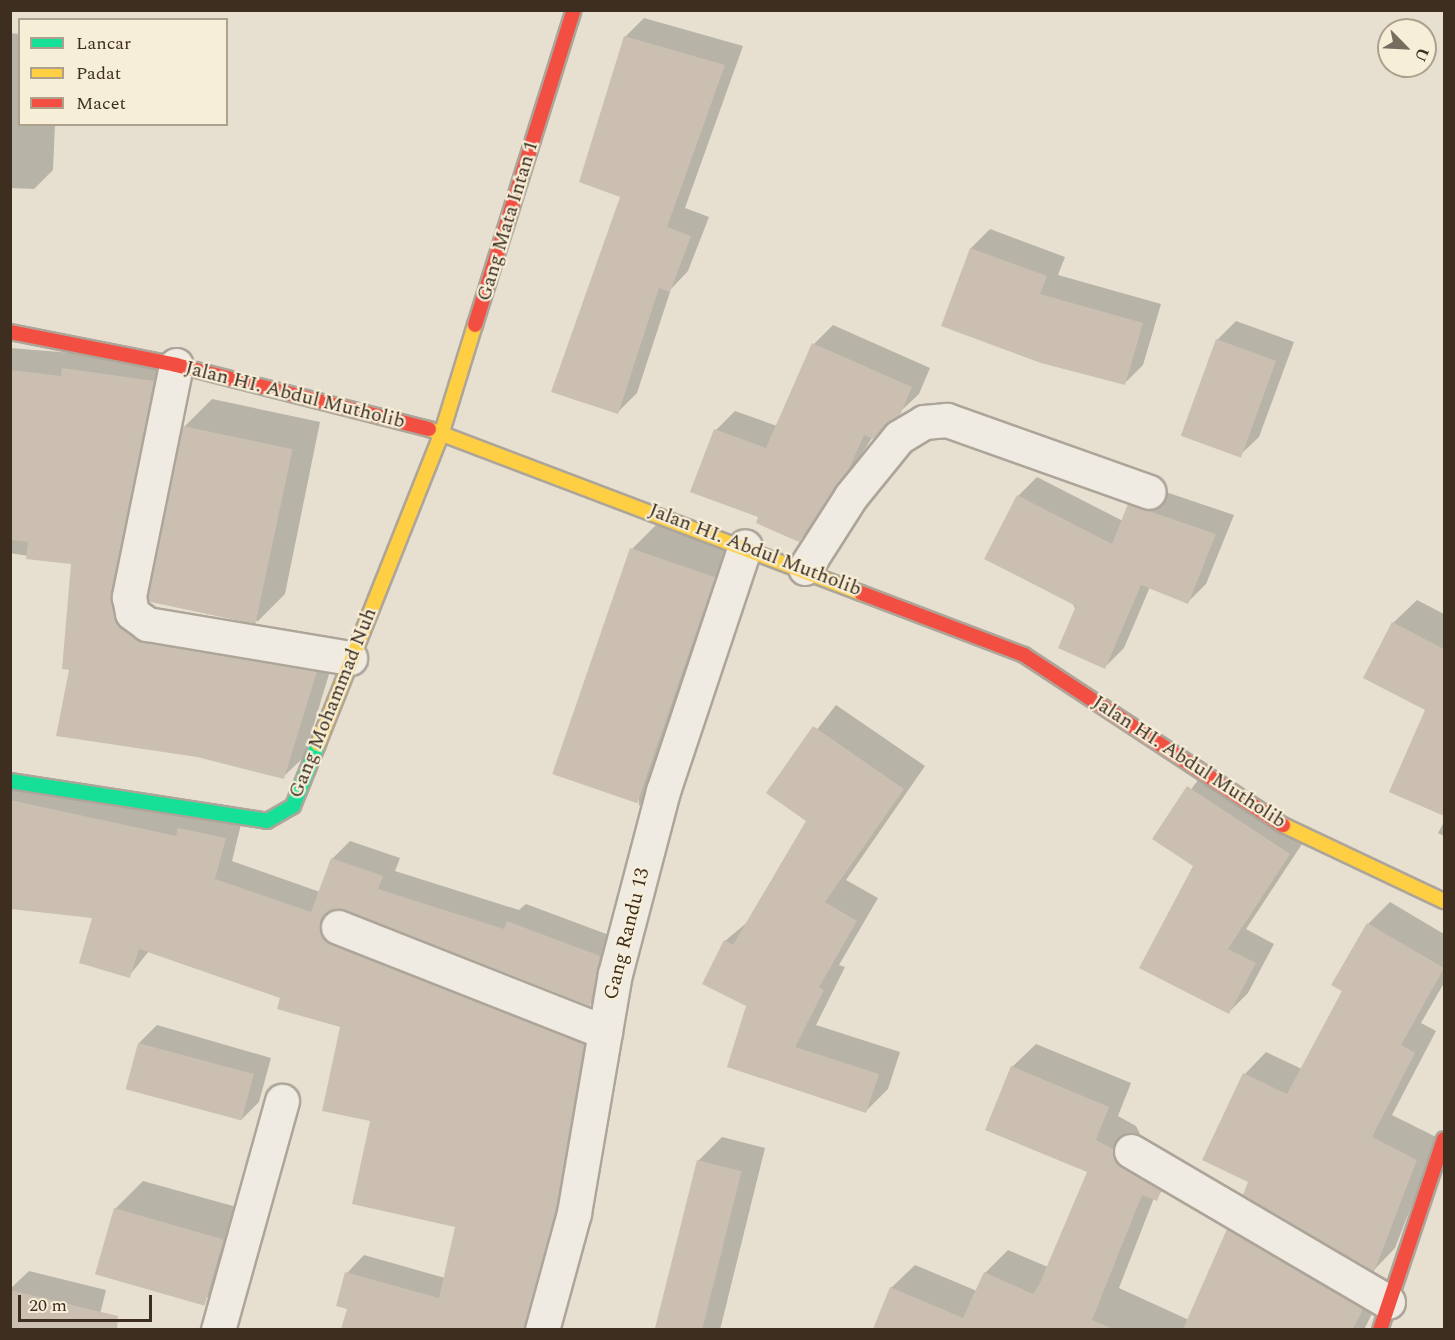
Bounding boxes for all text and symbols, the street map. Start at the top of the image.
legend [18,18,228,126]
north arrow [1377,18,1437,78]
text: Lancar [76,30,131,57]
text: U [1408,43,1435,66]
text: Padat [76,60,121,87]
text: Macet [76,90,126,117]
street label: Gang Mata Intan 1 [472,138,544,304]
street label: Jalan HI. Abdul Mutholib [183,356,407,434]
street label: Jalan HI. Abdul Mutholib [645,498,865,602]
street label: Gang Mohammad Nuh [284,604,382,802]
street label: Jalan HI. Abdul Mutholib [1088,690,1290,834]
street label: Gang Randu 13 [599,866,655,1002]
scale bar [21,1283,154,1321]
text: 20 m [29,1292,67,1319]

